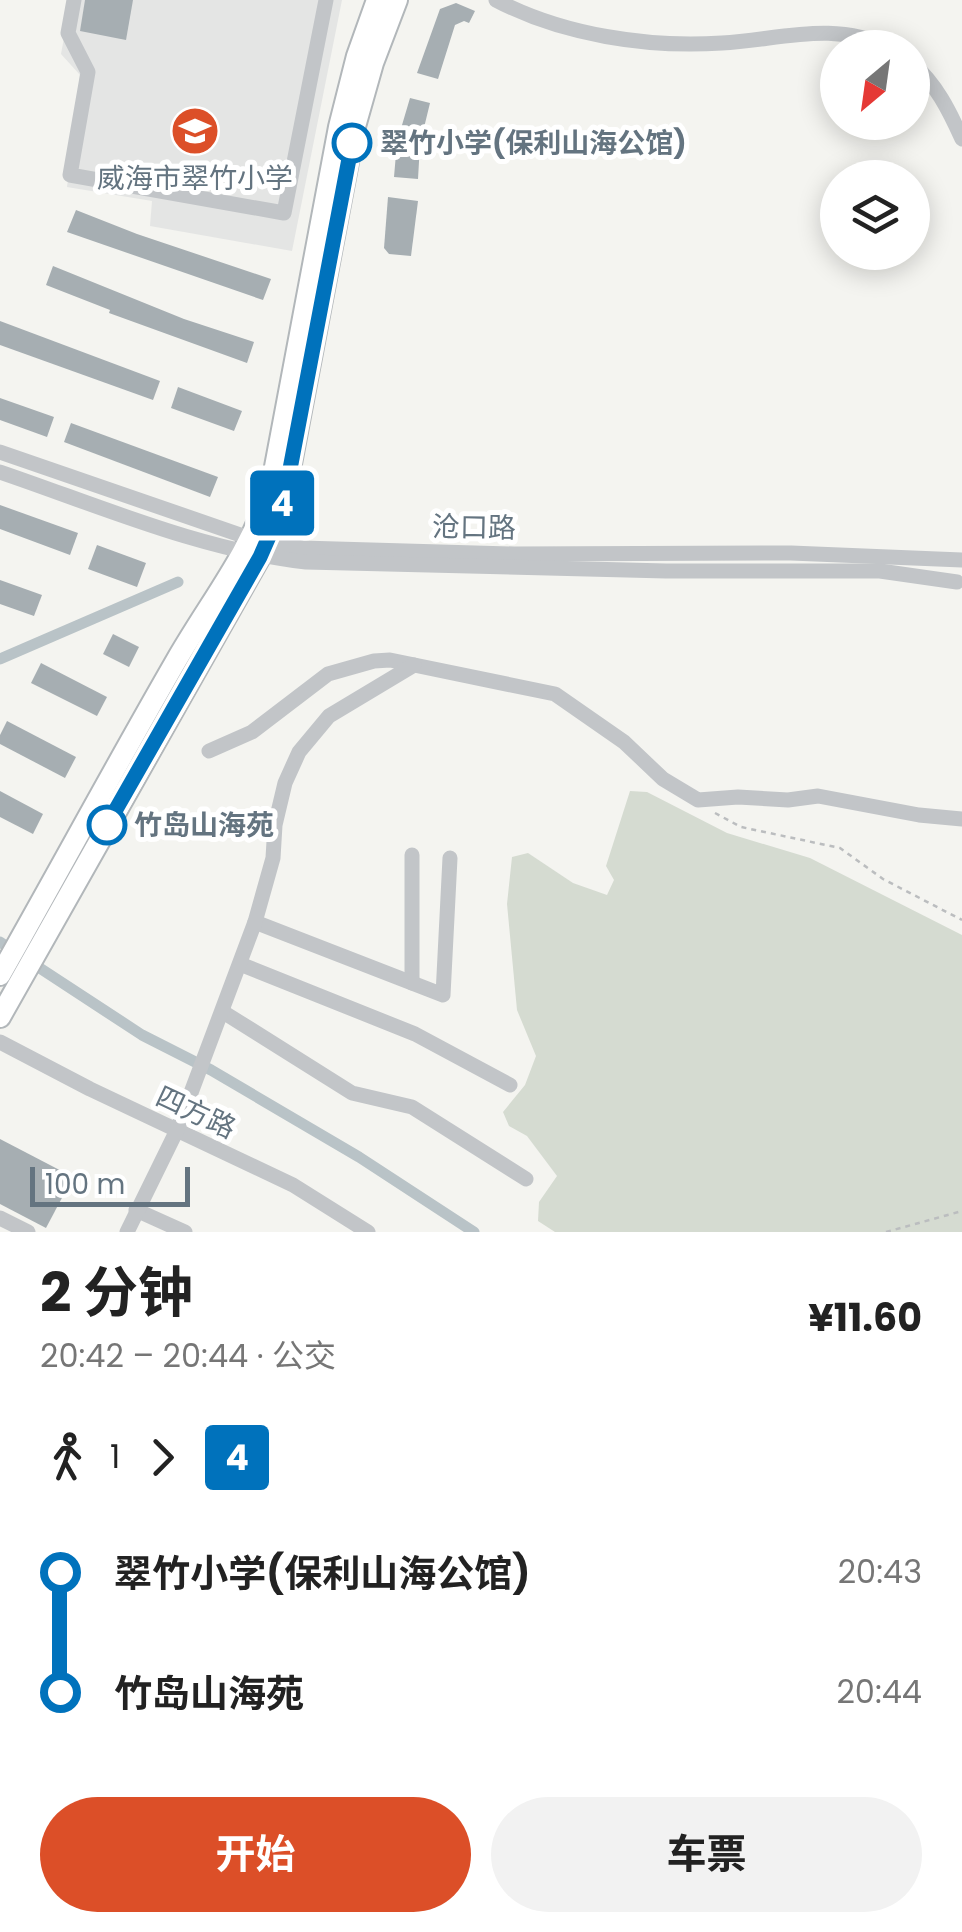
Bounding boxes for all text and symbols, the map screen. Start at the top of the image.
north arrow [820,30,930,140]
map controls [820,30,930,270]
school or university icon: 威海市翠竹小学 [169,105,221,157]
marker: 翠竹小学(保利山海公馆) [333,124,371,162]
place label: 翠竹小学(保利山海公馆) [380,124,687,163]
place label: 威海市翠竹小学 [97,159,293,198]
button: layers [820,160,930,270]
line badge: 4 [250,470,314,536]
text: 4 [270,479,294,528]
street label: 沧口路 [432,507,516,548]
marker: 竹岛山海苑 [88,806,126,844]
place label: 竹岛山海苑 [134,806,274,845]
street label: 四方路 [149,1077,242,1148]
scale bar [30,1162,190,1206]
text: 100 m [45,1165,125,1204]
text: 2 分钟 [40,1254,193,1331]
text: ¥11.60 [808,1291,922,1344]
text: 20:42 – 20:44 · 公交 [40,1333,336,1378]
icon: walk [40,1430,95,1485]
icon: forward [135,1430,190,1485]
text: 4 [225,1433,249,1482]
text: 1 [110,1434,120,1479]
text: 翠竹小学(保利山海公馆) [114,1547,530,1600]
text: 20:43 [838,1549,922,1594]
text: 竹岛山海苑 [114,1667,304,1720]
text: 20:44 [836,1669,922,1714]
button: 开始 [40,1797,471,1912]
button: 车票 [491,1797,922,1912]

